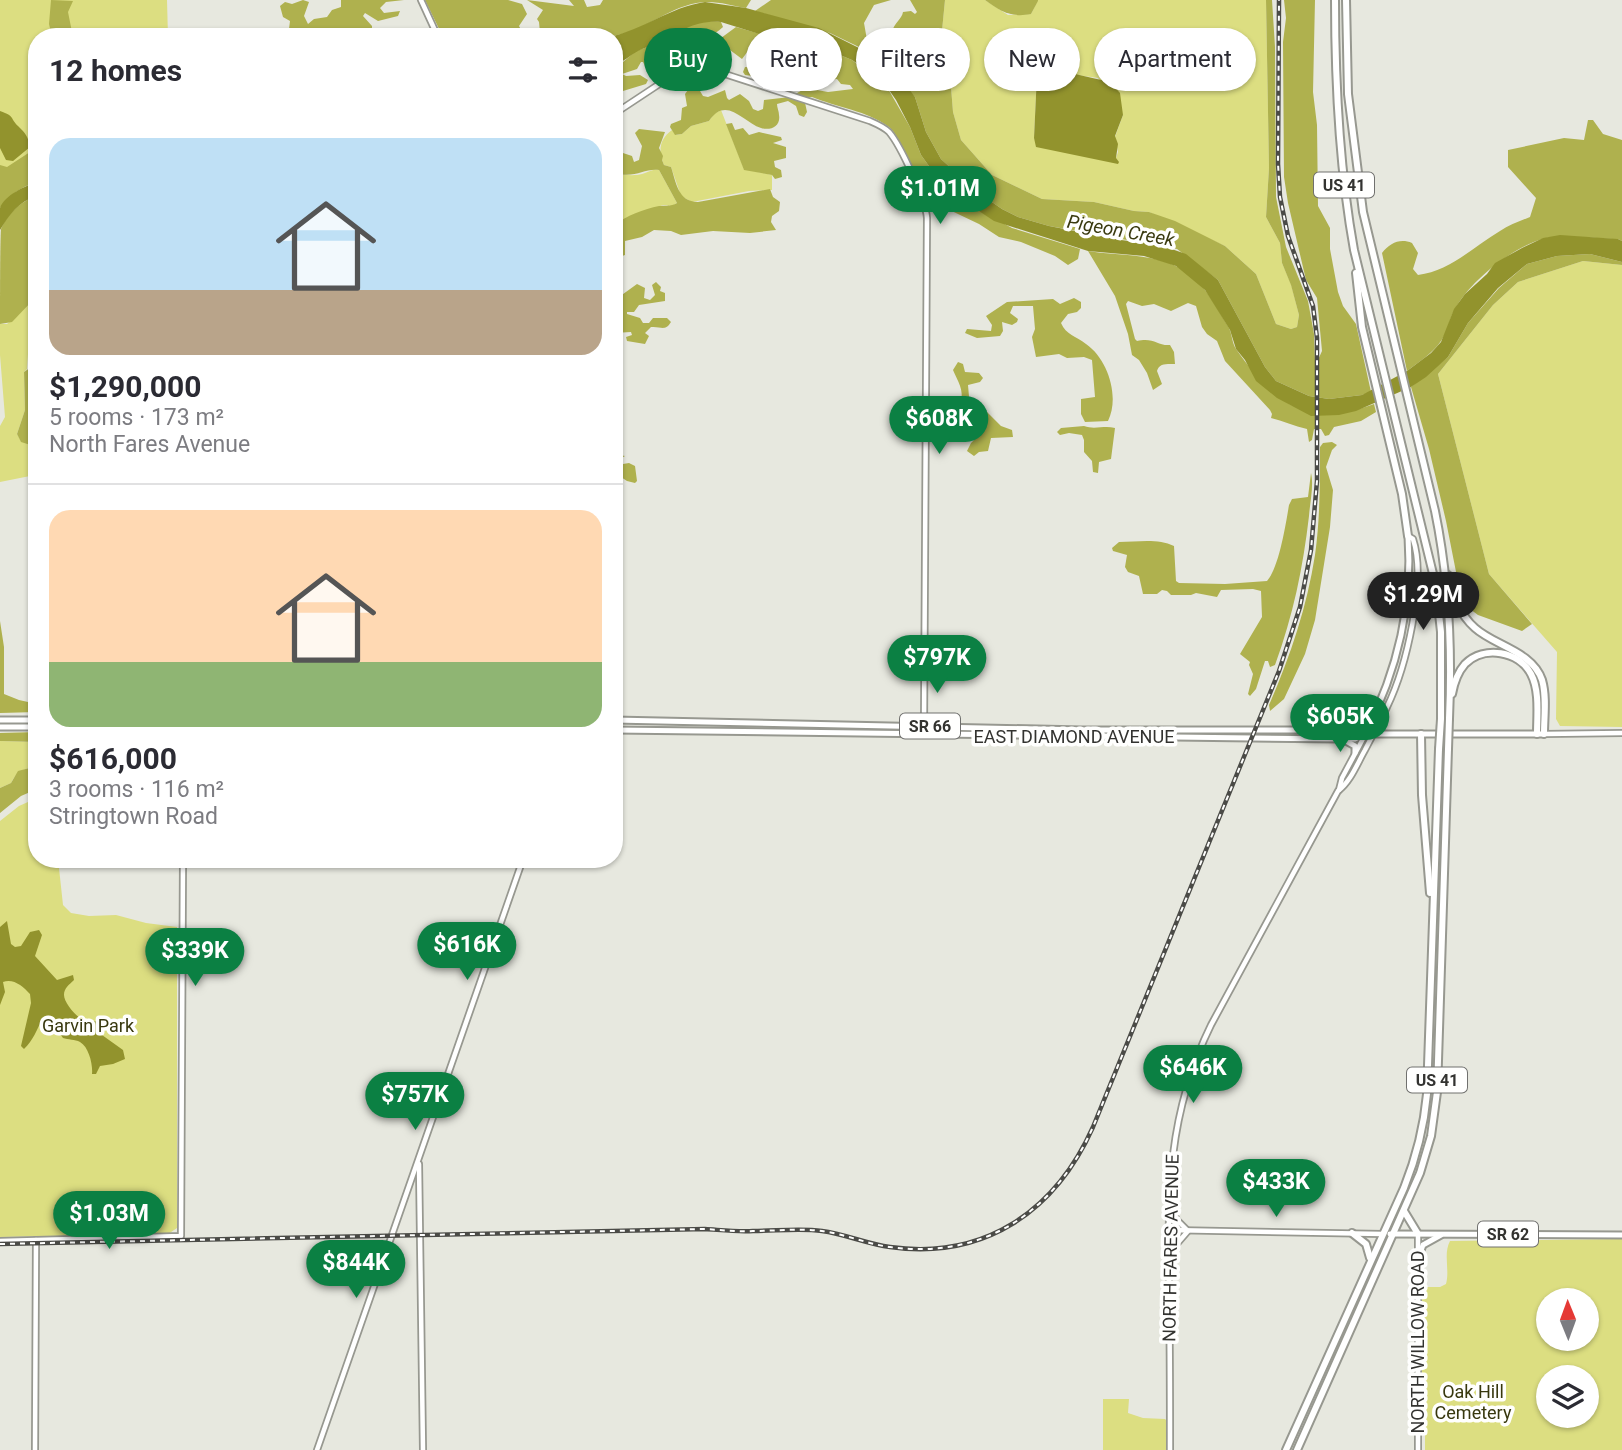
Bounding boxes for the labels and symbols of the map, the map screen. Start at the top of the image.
pin: $1.01M [883,166,997,226]
road number: US 41 [1314,172,1374,197]
water label: Pigeon Creek [1065,210,1177,251]
pin: $608K [890,396,988,456]
pin: $1.29M [1366,572,1480,632]
pin: $797K [888,636,986,695]
pin: $605K [1291,694,1389,754]
road number: SR 66 [900,713,960,738]
street label: EAST DIAMOND AVENUE [974,726,1174,747]
pin: $616K [418,922,516,982]
pin: $339K [146,928,244,988]
park label: Garvin Park [42,1015,135,1036]
pin: $646K [1144,1046,1242,1105]
road number: US 41 [1407,1068,1467,1092]
pin: $757K [366,1072,464,1132]
street label: NORTH FARES AVENUE [1158,1154,1183,1342]
pin: $433K [1227,1160,1325,1219]
pin: $1.03M [52,1192,166,1251]
road number: SR 62 [1478,1222,1538,1246]
pin: $844K [307,1240,405,1300]
street label: NORTH WILLOW ROAD [1407,1250,1428,1434]
north arrow [1536,1288,1600,1351]
park label: Oak Hill Cemetery [1435,1381,1512,1423]

